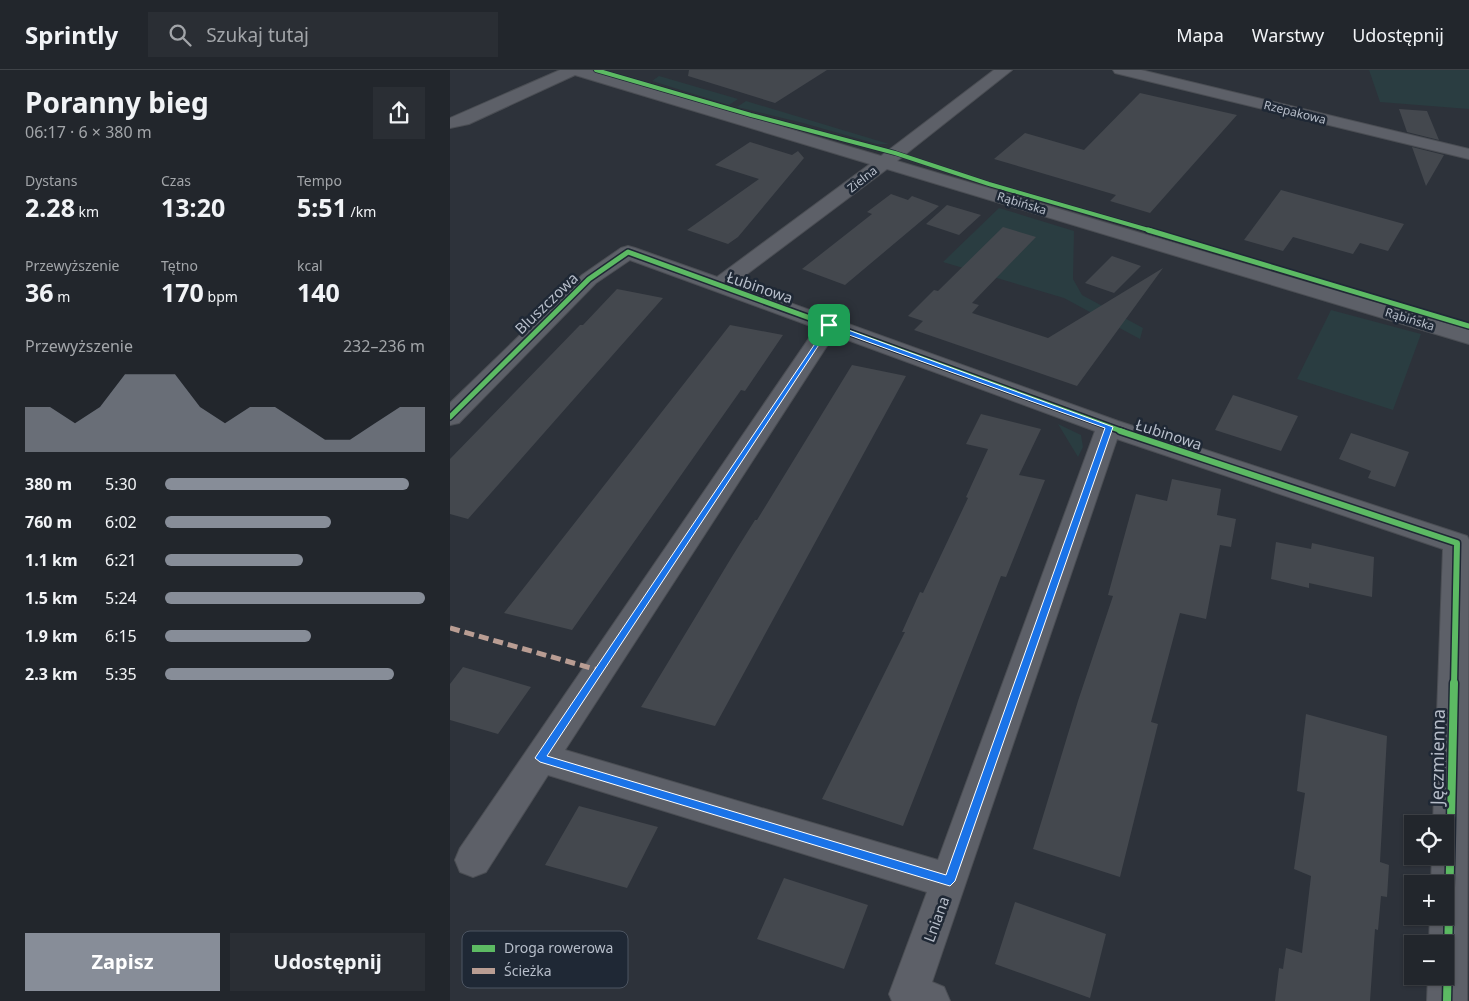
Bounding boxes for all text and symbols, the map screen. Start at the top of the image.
search box [148,12,498,57]
text: Sprintly [25,18,118,51]
icon: search [166,21,194,49]
text: Szukaj tutaj [206,22,309,48]
text: Mapa [1176,23,1224,47]
text: Warstwy [1252,23,1324,47]
text: Udostępnij [1352,23,1444,47]
text: Poranny bieg [25,83,209,121]
button: share [373,87,425,139]
street label: Rzepakowa [1262,96,1328,128]
text: 06:17 · 6 × 380 m [25,121,152,143]
street label: Zielna [843,162,881,196]
text: Dystans [25,171,77,190]
text: Czas [161,171,191,190]
text: Tempo [297,171,342,190]
street label: Rąbińska [995,187,1049,219]
text: 2.28 [25,190,75,224]
text: 13:20 [161,190,225,224]
text: 5:51 [297,190,347,224]
text: km [75,202,99,221]
text: /km [347,202,376,221]
text: Przewyższenie [25,256,120,275]
text: Tętno [161,256,198,275]
text: kcal [297,256,323,275]
street label: Łubinowa [724,266,796,308]
street label: Bluszczowa [510,268,582,338]
text: 36 [25,275,54,309]
text: 170 [161,275,204,309]
text: 140 [297,275,340,309]
text: m [54,287,70,306]
text: bpm [204,287,238,306]
street label: Rąbińska [1383,303,1437,335]
pin [808,304,850,346]
icon: arrive [815,311,843,339]
text: Przewyższenie [25,335,133,357]
text: 232–236 m [343,335,425,357]
street label: Łubinowa [1133,414,1205,454]
text: 380 m [25,473,72,495]
text: 5:30 [105,473,137,495]
text: 760 m [25,511,72,533]
text: 6:02 [105,511,137,533]
text: 1.1 km [25,549,77,571]
text: 6:21 [105,549,137,571]
text: 1.5 km [25,587,77,609]
text: 5:24 [105,587,137,609]
text: 1.9 km [25,625,77,647]
text: 6:15 [105,625,137,647]
text: 2.3 km [25,663,77,685]
text: 5:35 [105,663,137,685]
street label: Jęczmienna [1424,709,1450,807]
map controls [1404,815,1454,985]
button: locate [1404,815,1454,865]
button: + [1404,875,1454,925]
street label: Lniana [919,893,953,945]
legend [462,931,628,988]
button: Zapisz [25,933,220,991]
button: Udostępnij [230,933,425,991]
button: − [1404,935,1454,985]
text: Droga rowerowa [504,938,613,957]
text: Ścieżka [504,961,552,980]

